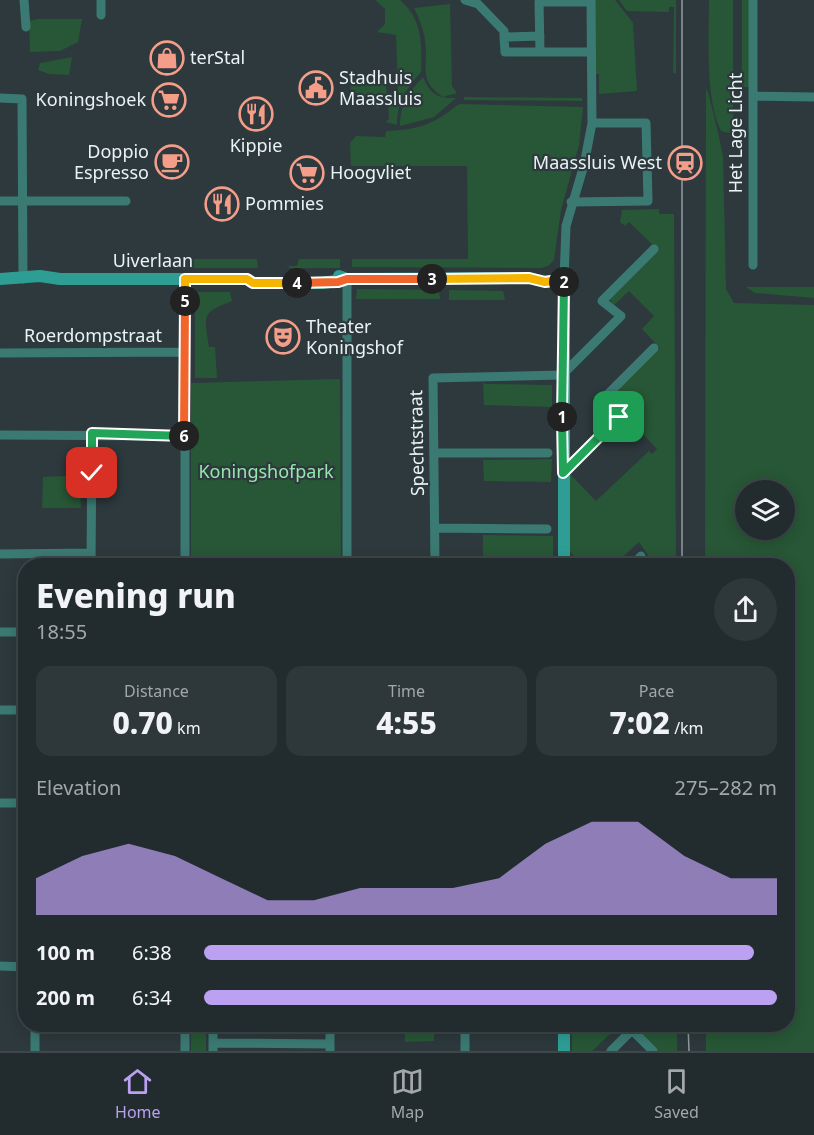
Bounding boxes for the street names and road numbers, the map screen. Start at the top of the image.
street label: Het Lage Licht [723,72,747,193]
street label: Uiverlaan [113,248,193,272]
street label: Roerdompstraat [24,323,163,347]
street label: Spechtstraat [403,389,429,496]

